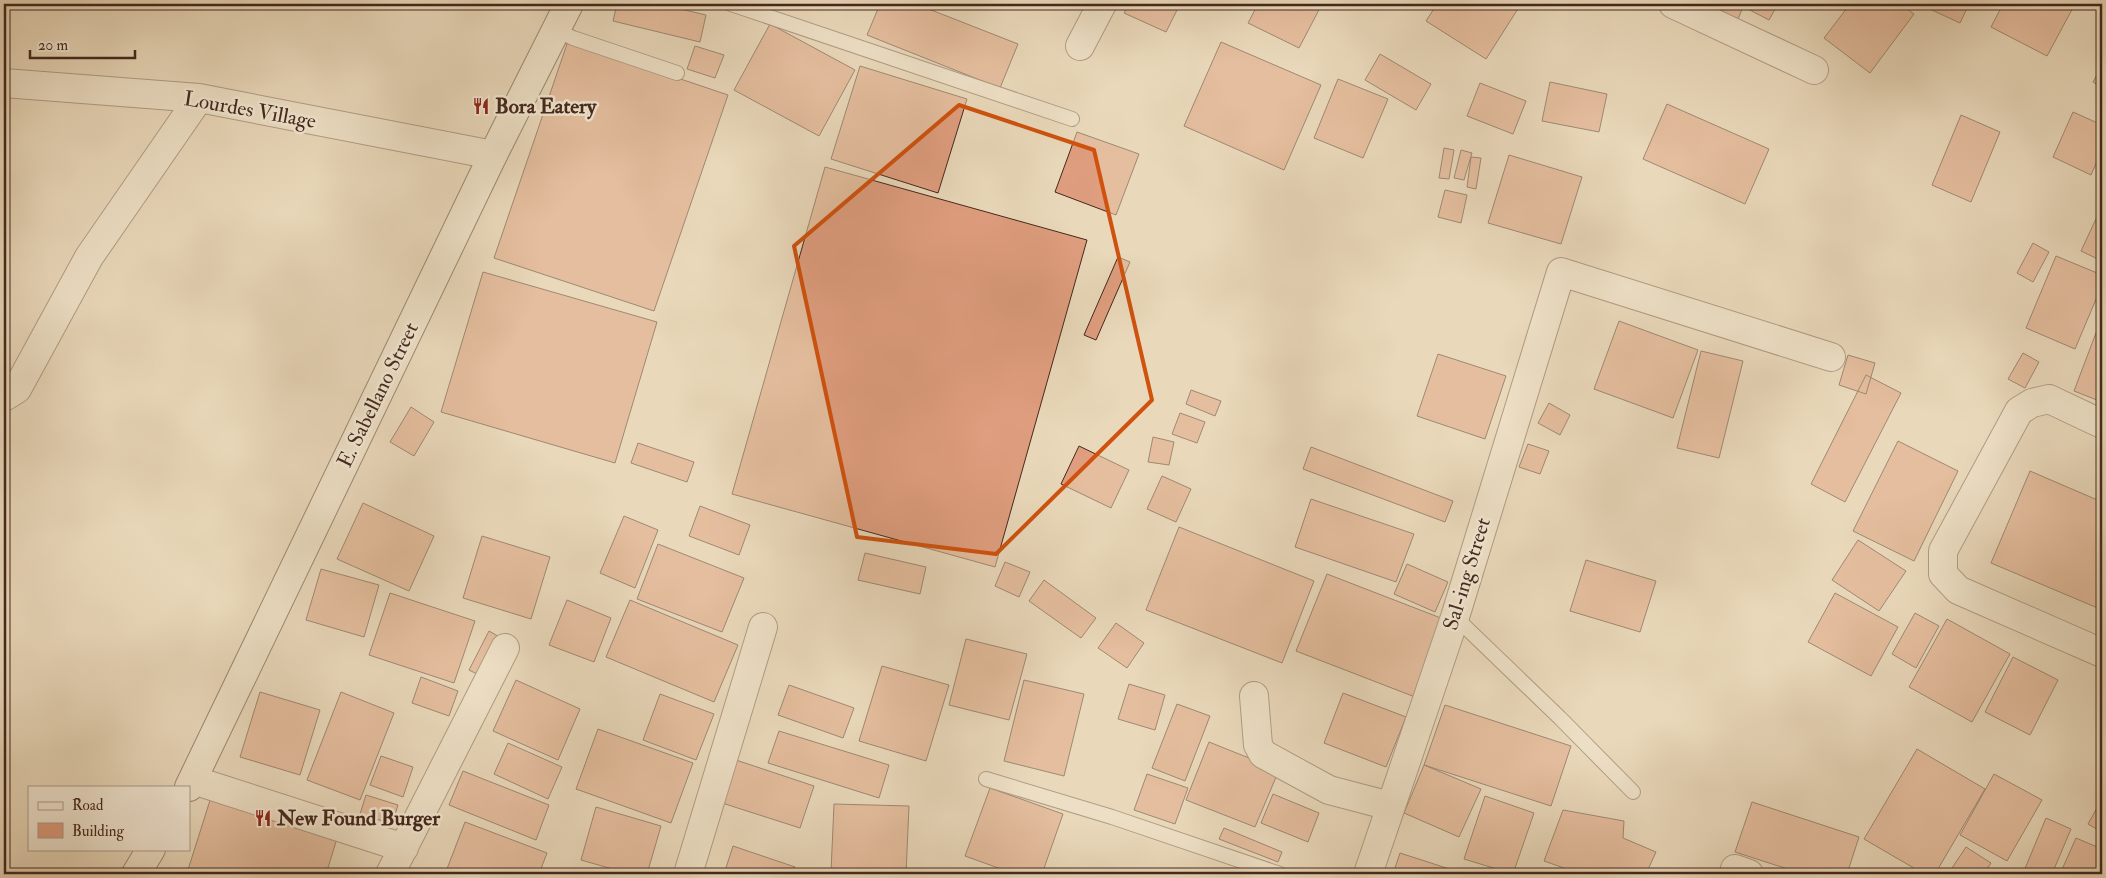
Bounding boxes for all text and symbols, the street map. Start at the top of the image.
scale bar [30,28,135,60]
text: 20 m [38,36,68,55]
street label: Lourdes Village [182,85,318,135]
place label: Bora Eatery [495,93,597,120]
restaurant icon: Bora Eatery [471,96,491,116]
street label: E. Sabellano Street [331,318,425,472]
street label: Sal-ing Street [1437,514,1497,634]
legend [28,786,190,850]
text: Road [72,796,104,815]
place label: New Found Burger [276,805,441,832]
restaurant icon: New Found Burger [253,808,273,828]
text: Building [72,822,124,841]

